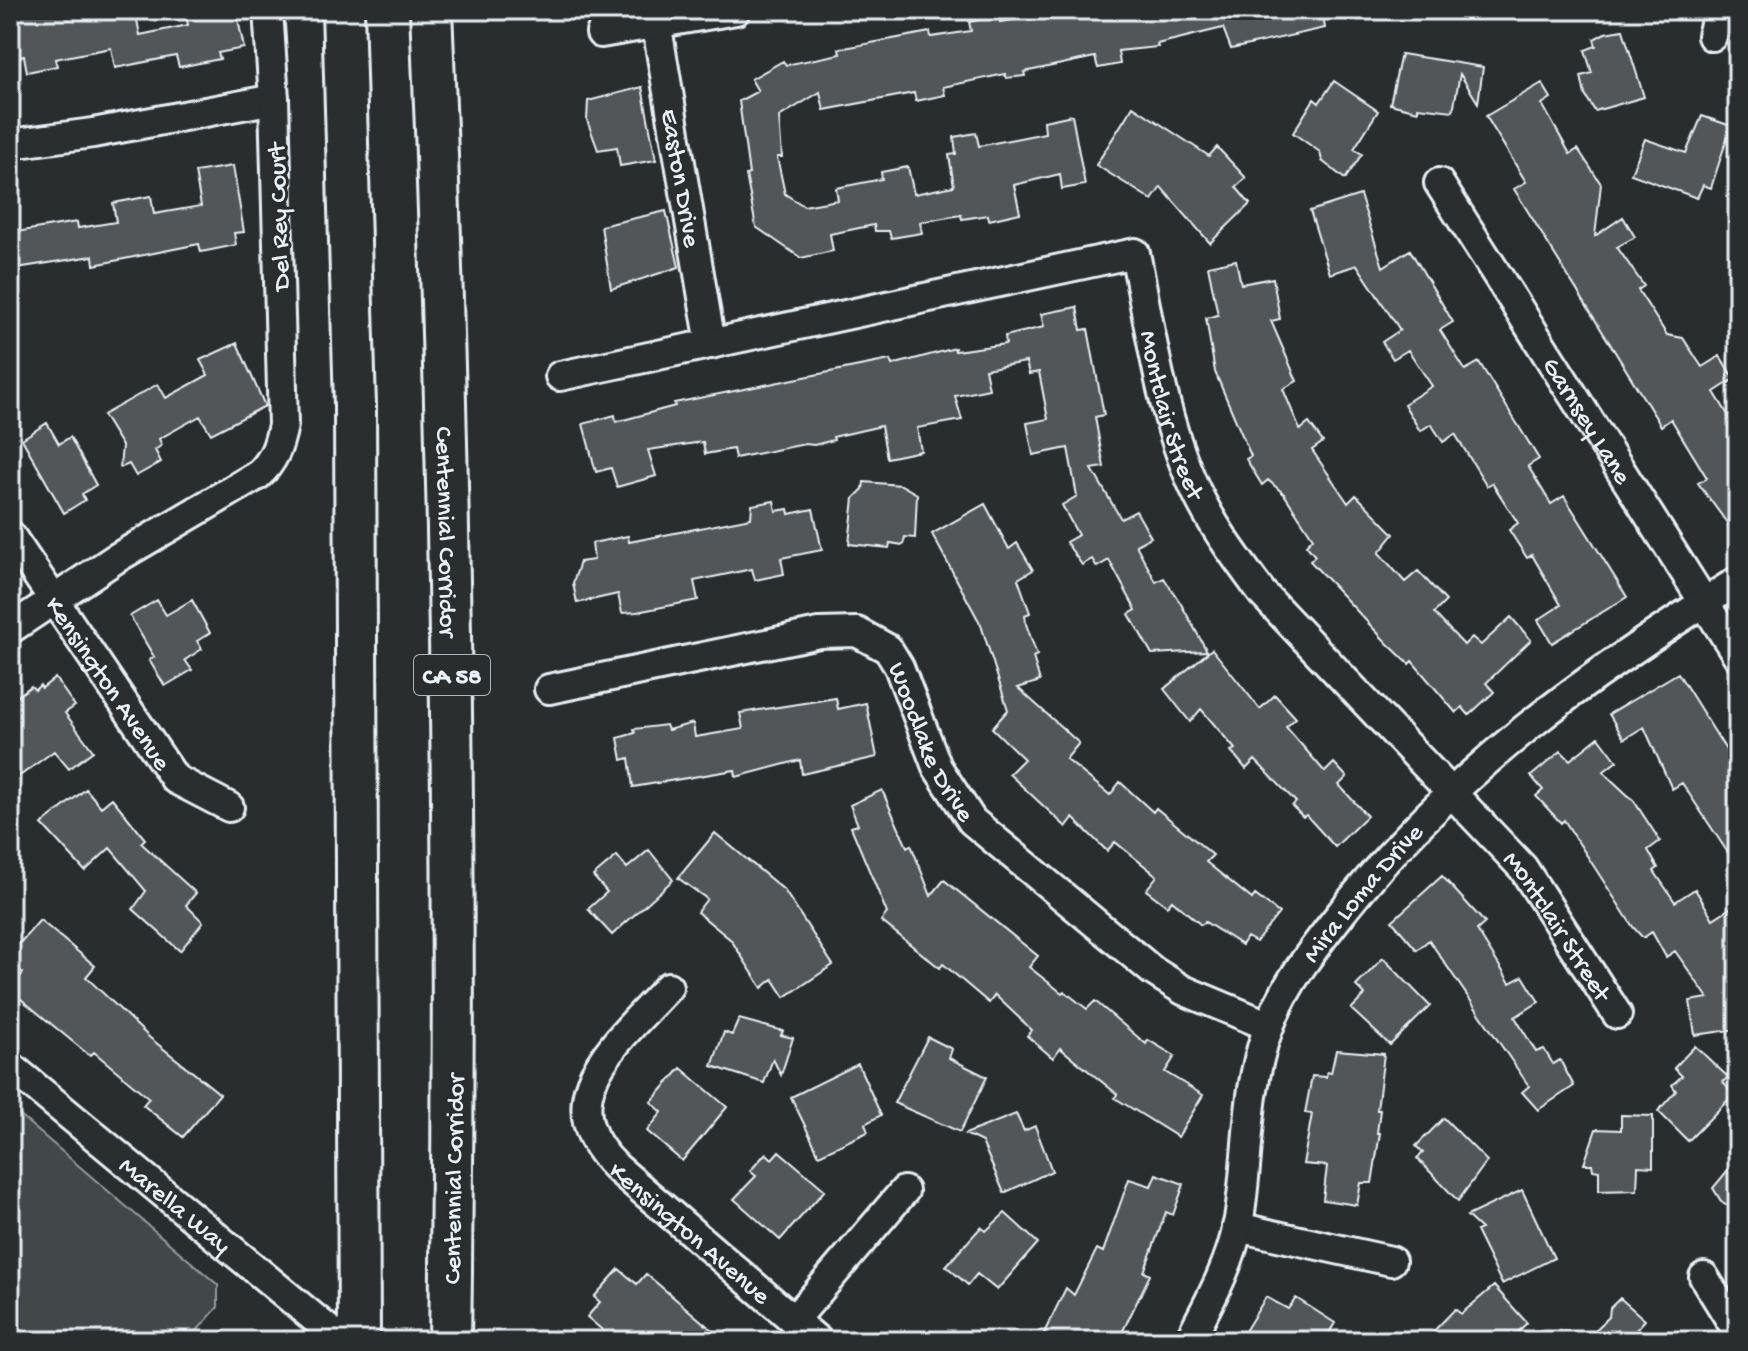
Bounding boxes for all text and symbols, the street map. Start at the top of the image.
street label: Easton Drive [651,107,705,250]
street label: Del Rey Court [263,140,300,293]
street label: Montclair Street [1130,329,1210,508]
street label: Garnsey Lane [1533,353,1637,492]
street label: Centennial Corridor [426,426,461,640]
street label: Kensington Avenue [36,592,176,778]
road number: CA 58 [414,655,490,695]
street label: Woodlake Drive [879,659,980,830]
street label: Mira Loma Drive [1298,818,1432,970]
street label: Montclair Street [1495,846,1617,1010]
street label: Centennial Corridor [439,1071,474,1284]
street label: Marella Way [111,1152,236,1263]
street label: Kensington Avenue [601,1157,776,1314]

